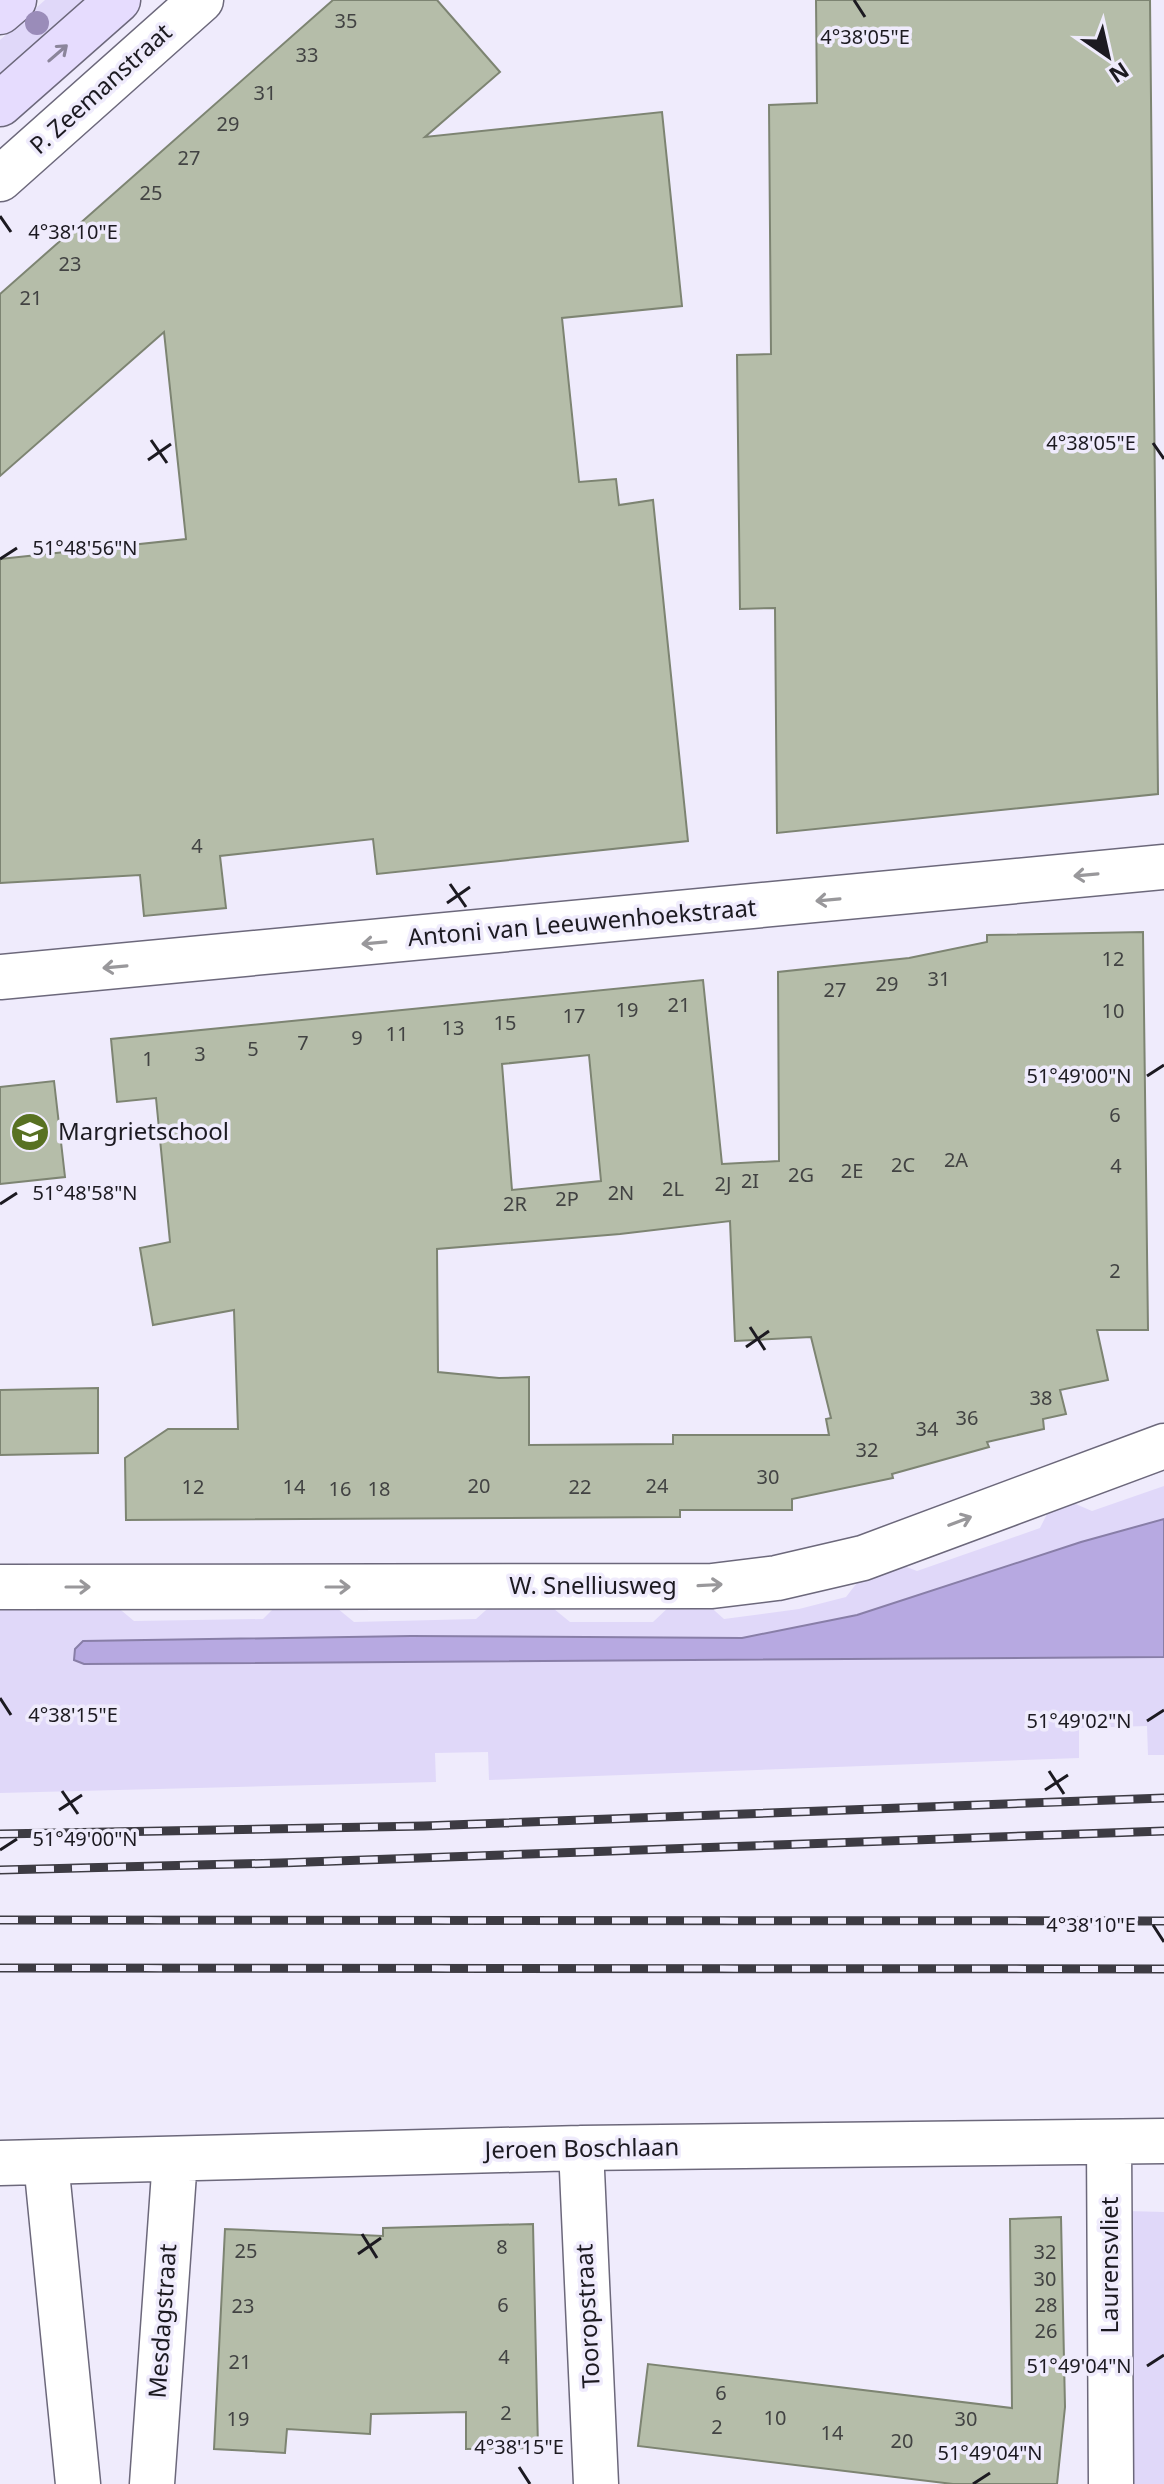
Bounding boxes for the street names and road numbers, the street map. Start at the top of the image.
street label: P. Zeemanstraat [22,15,178,161]
street label: Antoni van Leeuwenhoekstraat [406,890,758,953]
street label: W. Snelliusweg [509,1568,677,1601]
street label: Jeroen Boschlaan [482,2129,680,2166]
street label: Laurensvliet [1092,2196,1125,2333]
street label: Mesdagstraat [140,2242,183,2399]
street label: Tooropstraat [566,2243,607,2389]

